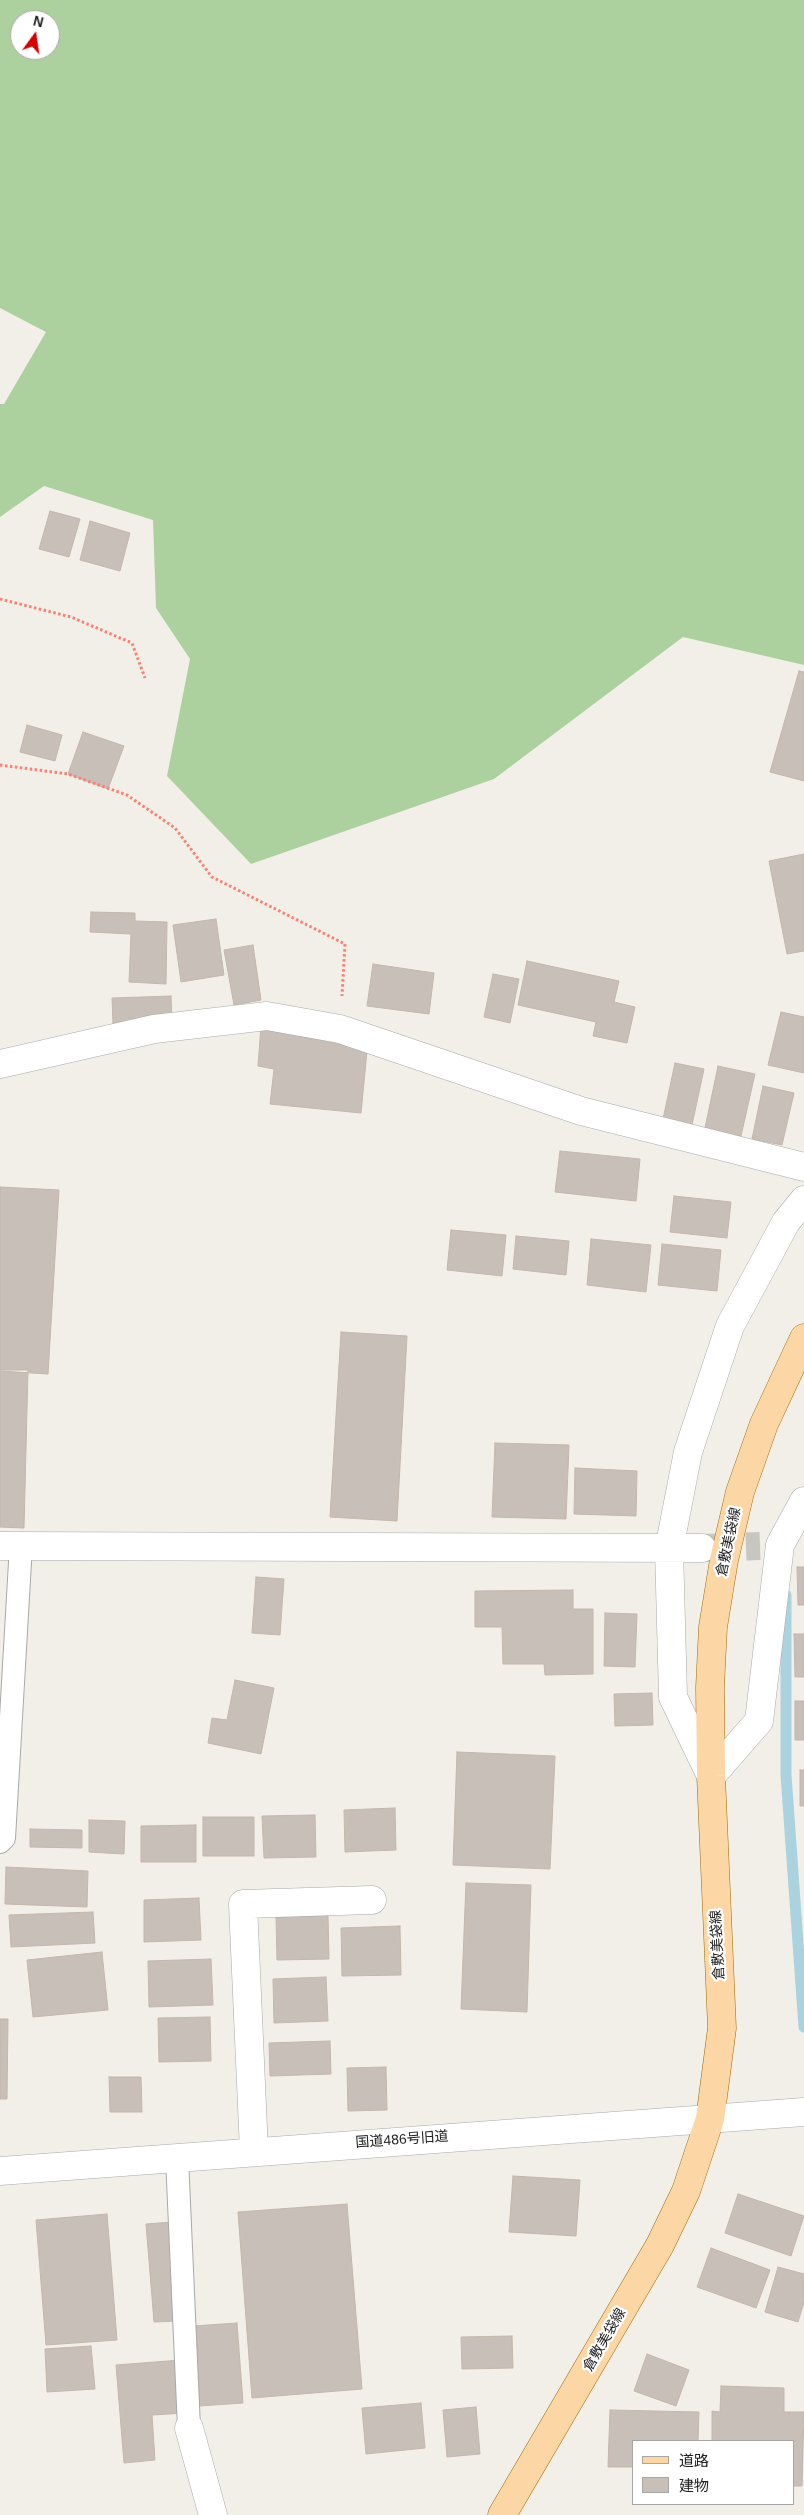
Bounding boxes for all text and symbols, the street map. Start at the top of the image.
north arrow [10,10,60,60]
text: N [32,12,45,30]
street label: 倉敷美袋線 [714,1506,744,1578]
street label: 倉敷美袋線 [708,1910,728,1980]
street label: 国道486号旧道 [355,2128,449,2152]
street label: 倉敷美袋線 [580,2305,630,2375]
legend [632,2440,794,2505]
text: 道路 [679,2452,709,2469]
text: 建物 [679,2477,709,2494]

